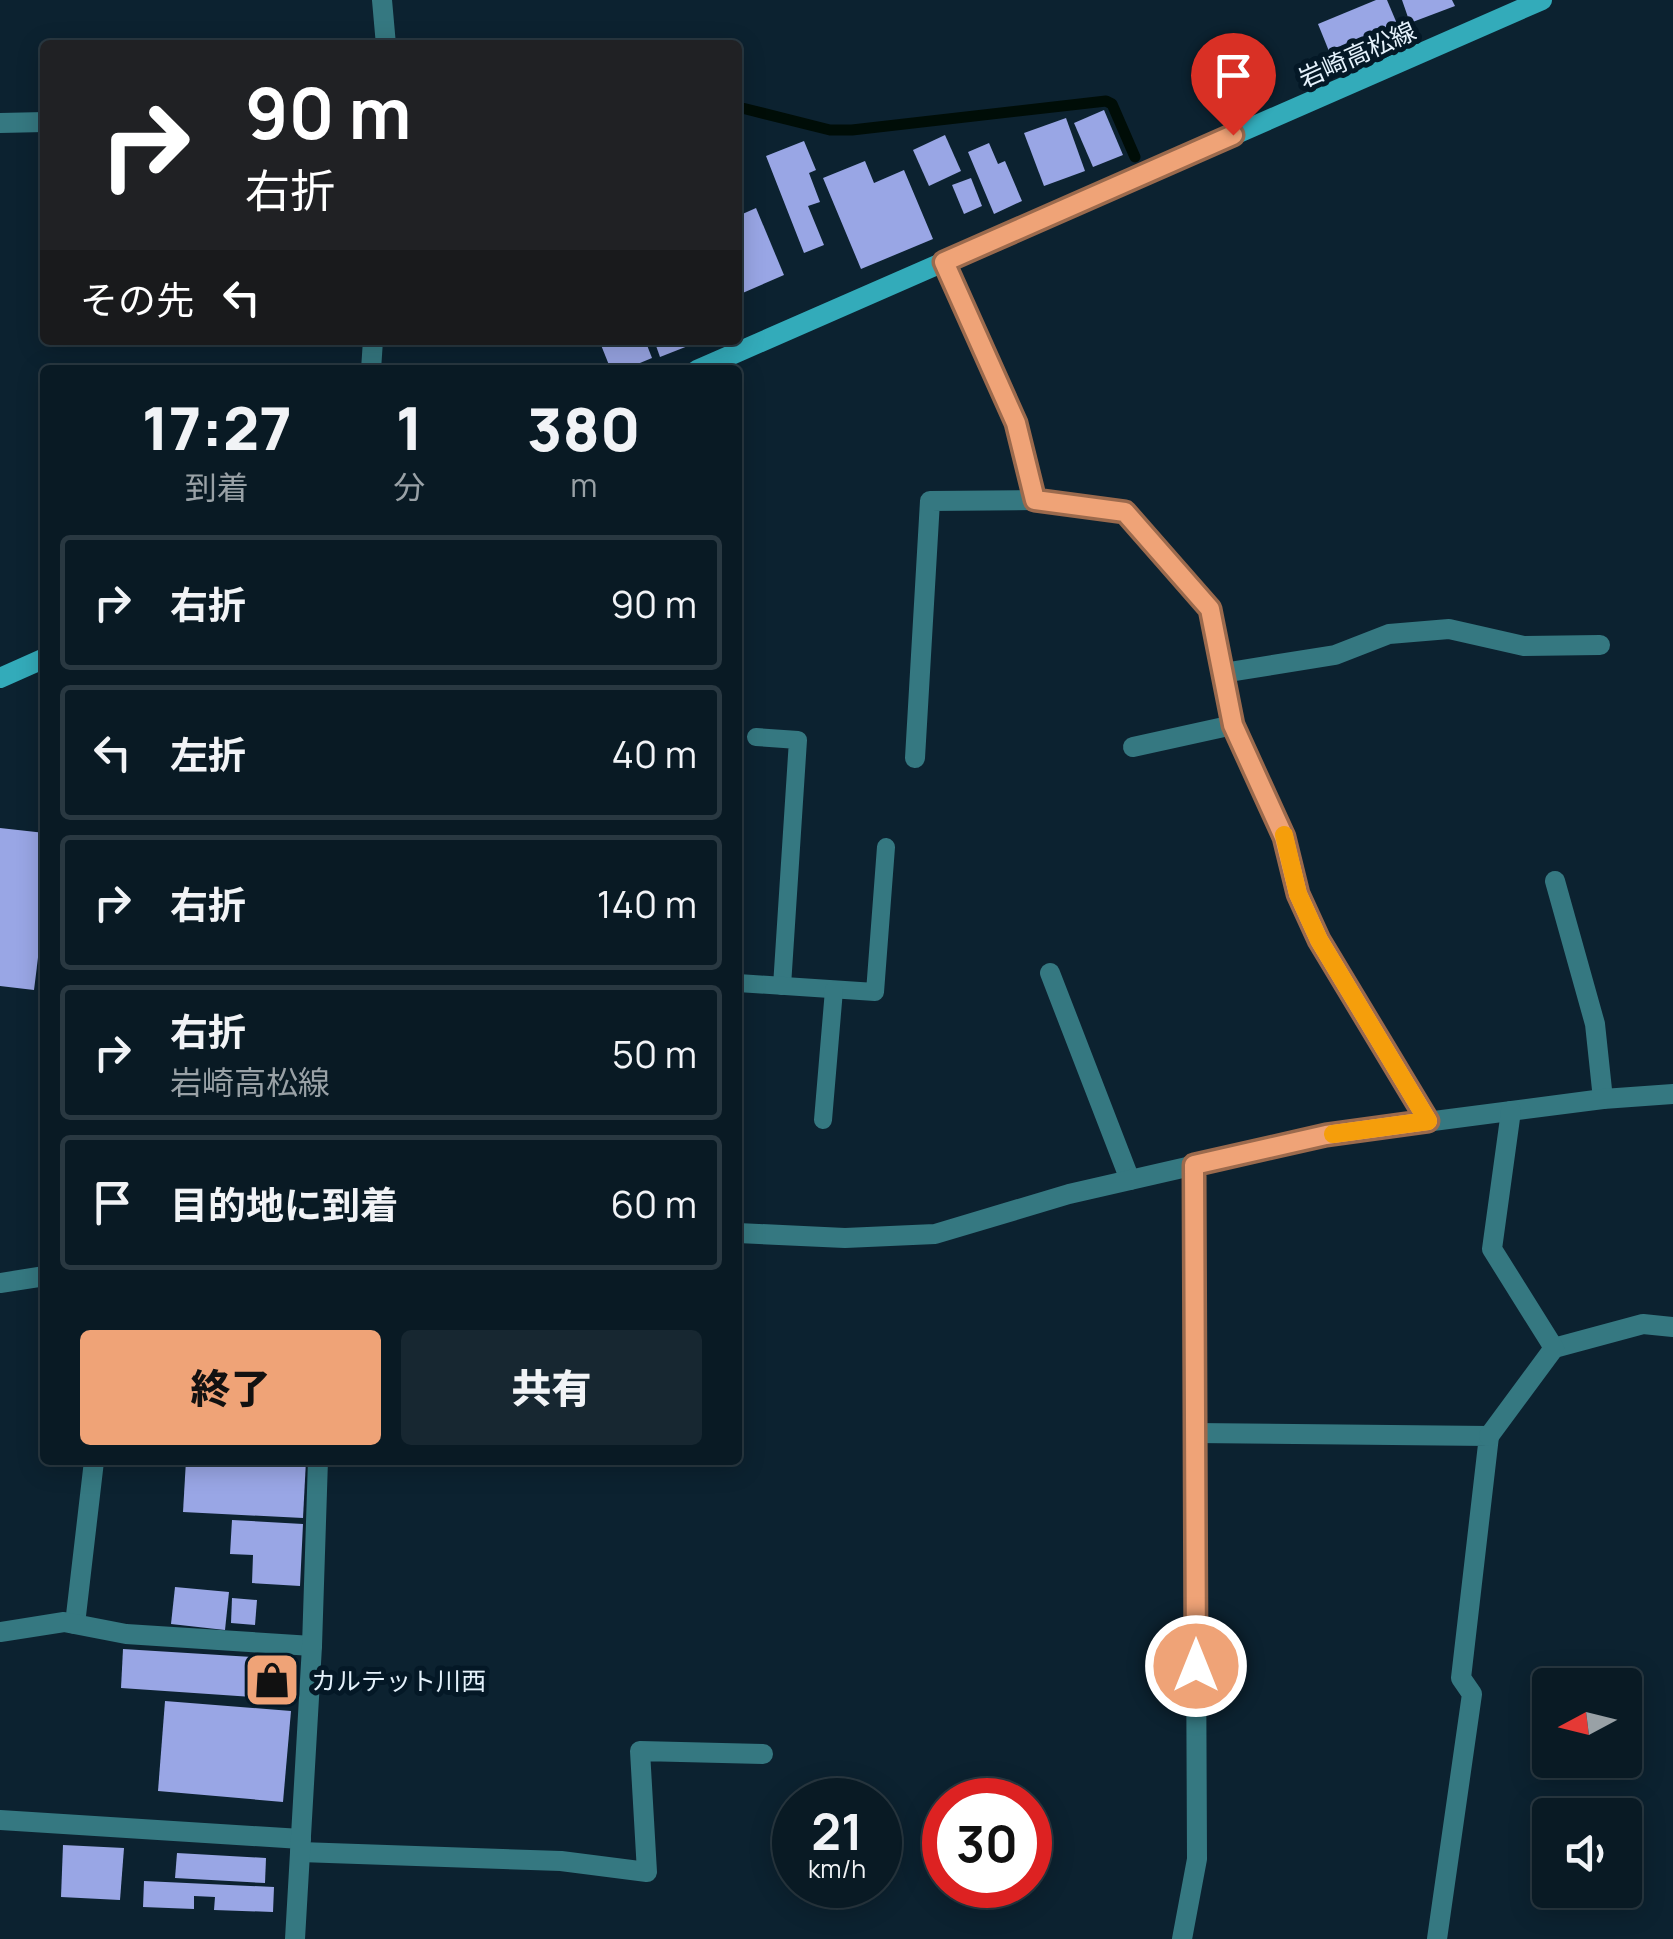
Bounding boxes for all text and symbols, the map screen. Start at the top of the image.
street label: 岩崎高松線 [1293,13,1421,95]
pin [1191,33,1276,136]
icon: arrive [1206,48,1261,103]
text: 90 m [245,64,412,160]
icon: right [80,80,210,210]
text: 右折 [245,159,335,221]
icon: left [214,270,269,325]
text: その先 [80,273,194,325]
text: 17:27 [142,386,292,468]
text: 1 [396,386,423,468]
text: 380 [527,387,640,469]
text: m [570,463,597,507]
text: 到着 [185,465,249,509]
text: 分 [393,465,425,509]
icon: right [85,575,140,630]
text: 90 m [610,577,697,629]
text: 右折 [170,578,246,630]
icon: left [85,725,140,780]
text: 40 m [612,727,697,779]
text: 左折 [170,728,246,780]
icon: right [85,875,140,930]
text: 140 m [597,877,697,929]
text: 右折 [170,878,246,930]
text: 右折 [170,1005,246,1057]
icon: right [85,1025,140,1080]
text: 50 m [612,1027,697,1079]
text: 岩崎高松線 [170,1060,330,1104]
icon: arrive [85,1175,140,1230]
text: 60 m [610,1177,697,1229]
text: 目的地に到着 [170,1178,398,1230]
button: 終了 [80,1330,381,1445]
button: 共有 [401,1330,702,1445]
position arrow [1144,1614,1248,1718]
shop icon: カルテット川西 [242,1650,302,1710]
place label: カルテット川西 [311,1663,486,1698]
north arrow [1532,1668,1642,1778]
map controls [1532,1668,1642,1908]
speed limit sign: 30 [922,1778,1052,1908]
text: 21 [811,1797,863,1865]
button: sound [1532,1798,1642,1908]
text: km/h [808,1851,866,1886]

